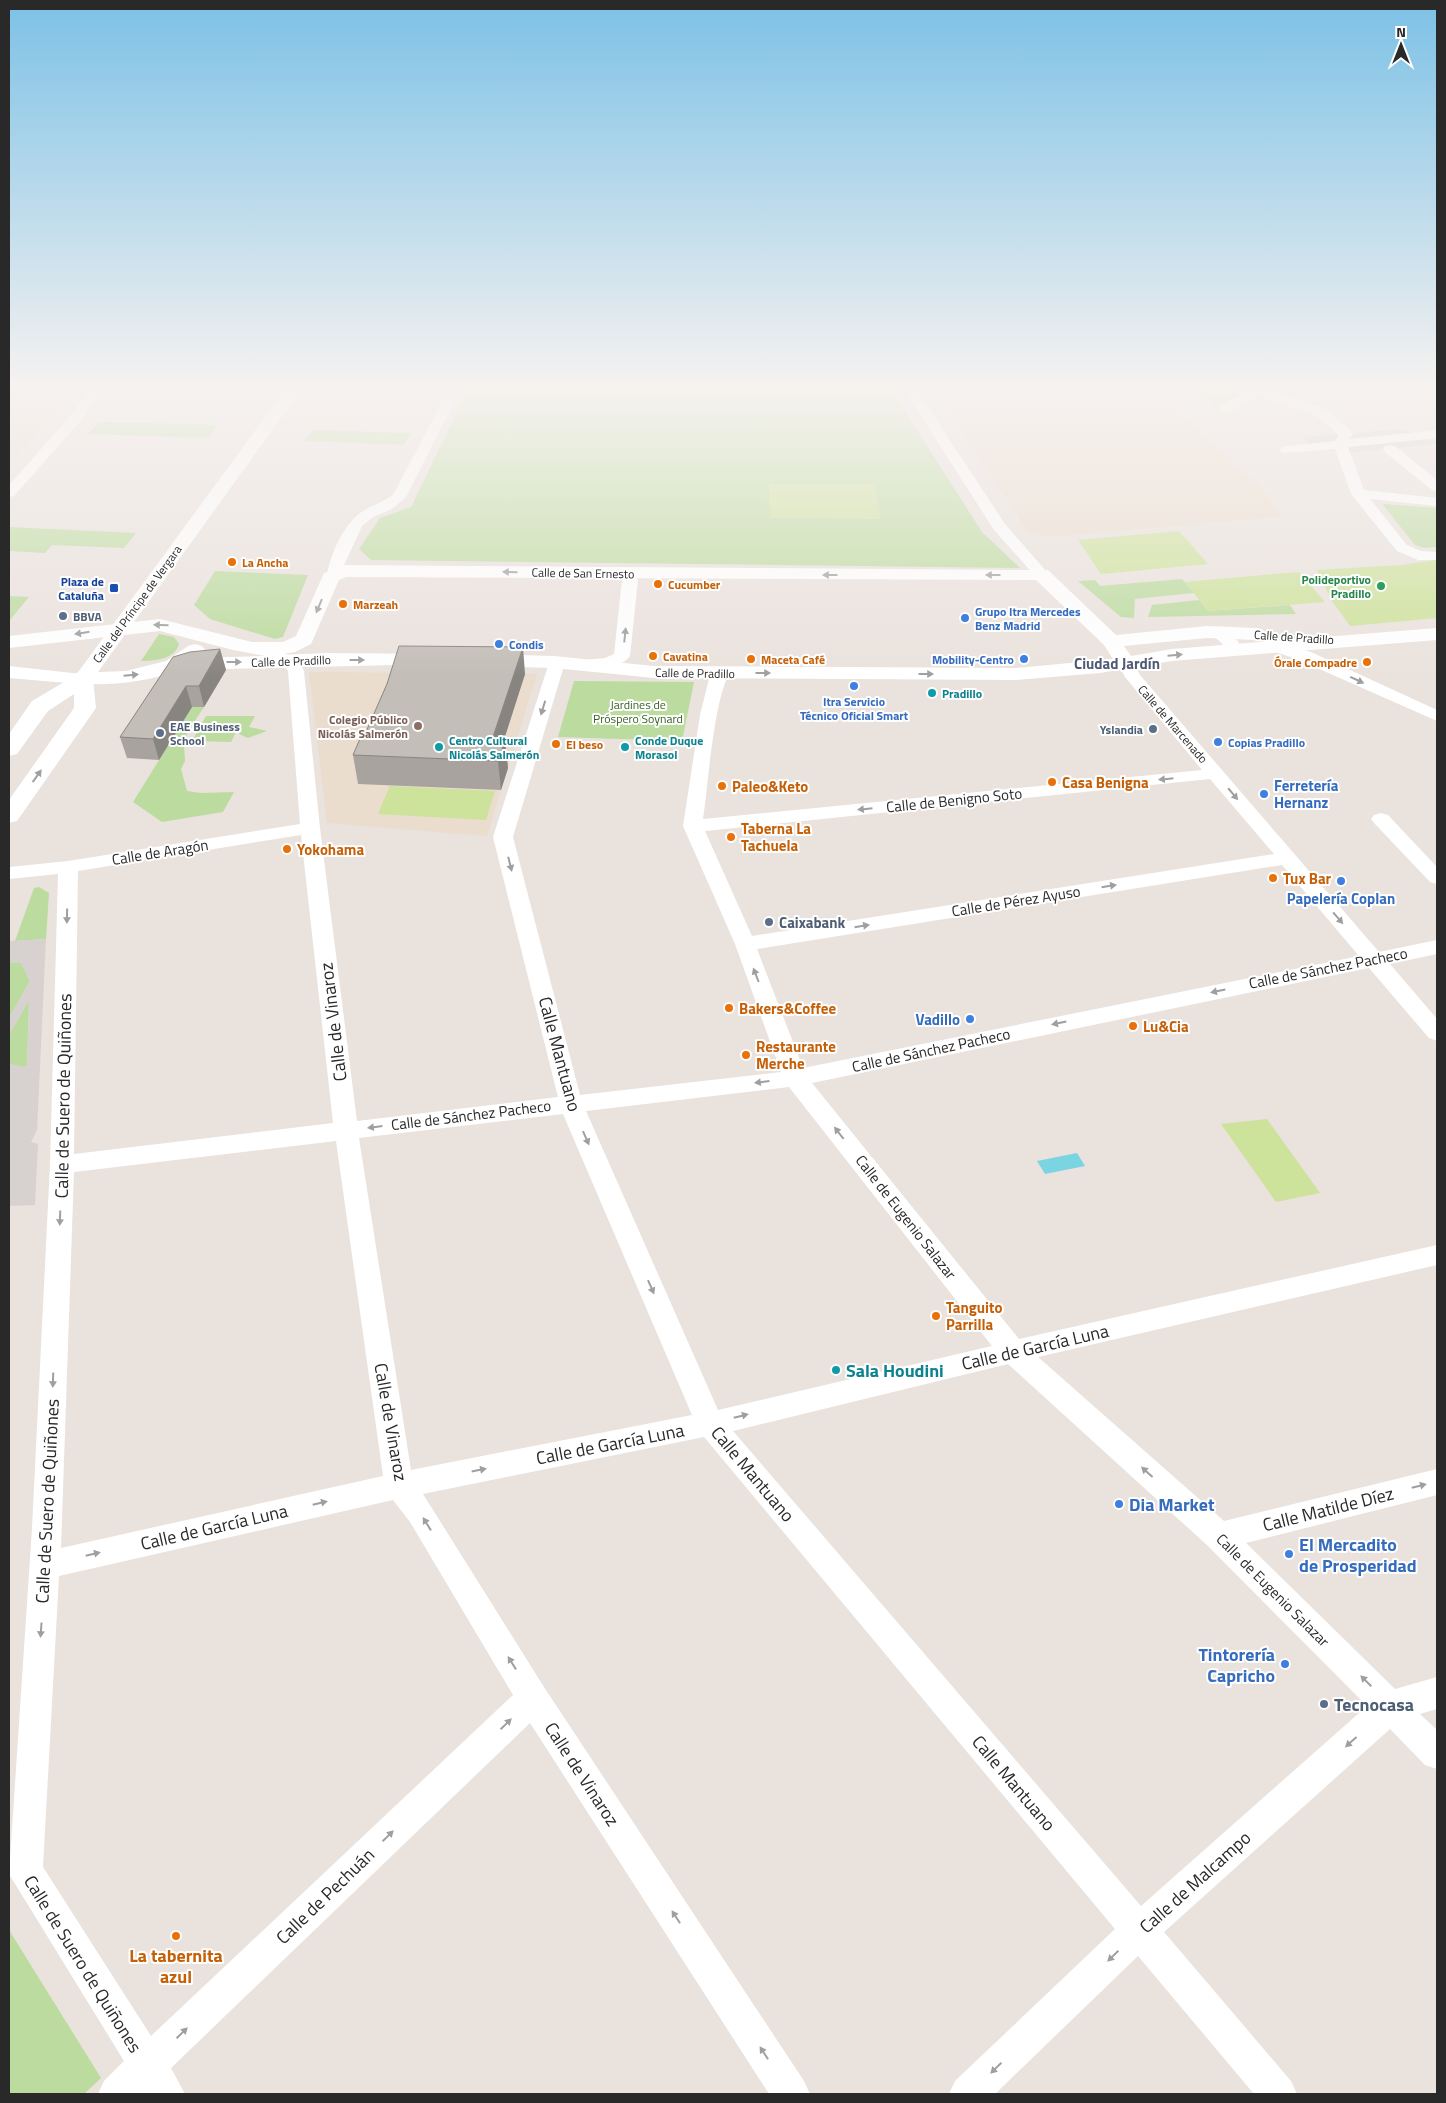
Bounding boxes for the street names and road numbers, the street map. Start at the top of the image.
street label: Calle del Príncipe de Vergara [88,541,186,667]
street label: Calle de San Ernesto [531,563,635,583]
street label: Calle de Pradillo [1253,625,1335,649]
street label: Calle de Pradillo [251,650,331,672]
street label: Calle de Pradillo [655,663,735,683]
street label: Calle de Marcenado [1134,681,1212,767]
street label: Calle de Benigno Soto [885,781,1023,819]
street label: Calle de Aragón [110,833,210,871]
street label: Calle de Pérez Ayuso [950,879,1082,923]
street label: Calle de Sánchez Pacheco [1247,941,1409,995]
street label: Calle de Vinaroz [312,961,354,1083]
street label: Calle de Suero de Quiñones [48,993,78,1199]
street label: Calle Mantuano [532,994,588,1114]
street label: Calle de Sánchez Pacheco [850,1022,1012,1078]
street label: Calle de Sánchez Pacheco [390,1094,552,1136]
street label: Calle de Eugenio Salazar [850,1150,962,1284]
street label: Calle de García Luna [959,1317,1111,1377]
street label: Calle de Vinaroz [367,1361,415,1483]
street label: Calle de Suero de Quiñones [28,1398,66,1604]
street label: Calle de García Luna [534,1416,686,1472]
street label: Calle Mantuano [705,1420,801,1528]
street label: Calle Matilde Díez [1260,1480,1396,1538]
street label: Calle de García Luna [138,1497,290,1557]
street label: Calle de Eugenio Salazar [1211,1528,1335,1652]
street label: Calle de Vinaroz [538,1717,626,1831]
street label: Calle Mantuano [966,1729,1062,1837]
street label: Calle de Malcampo [1133,1824,1257,1940]
street label: Calle de Pechuán [270,1842,380,1950]
street label: Calle de Suero de Quiñones [17,1870,149,2058]

